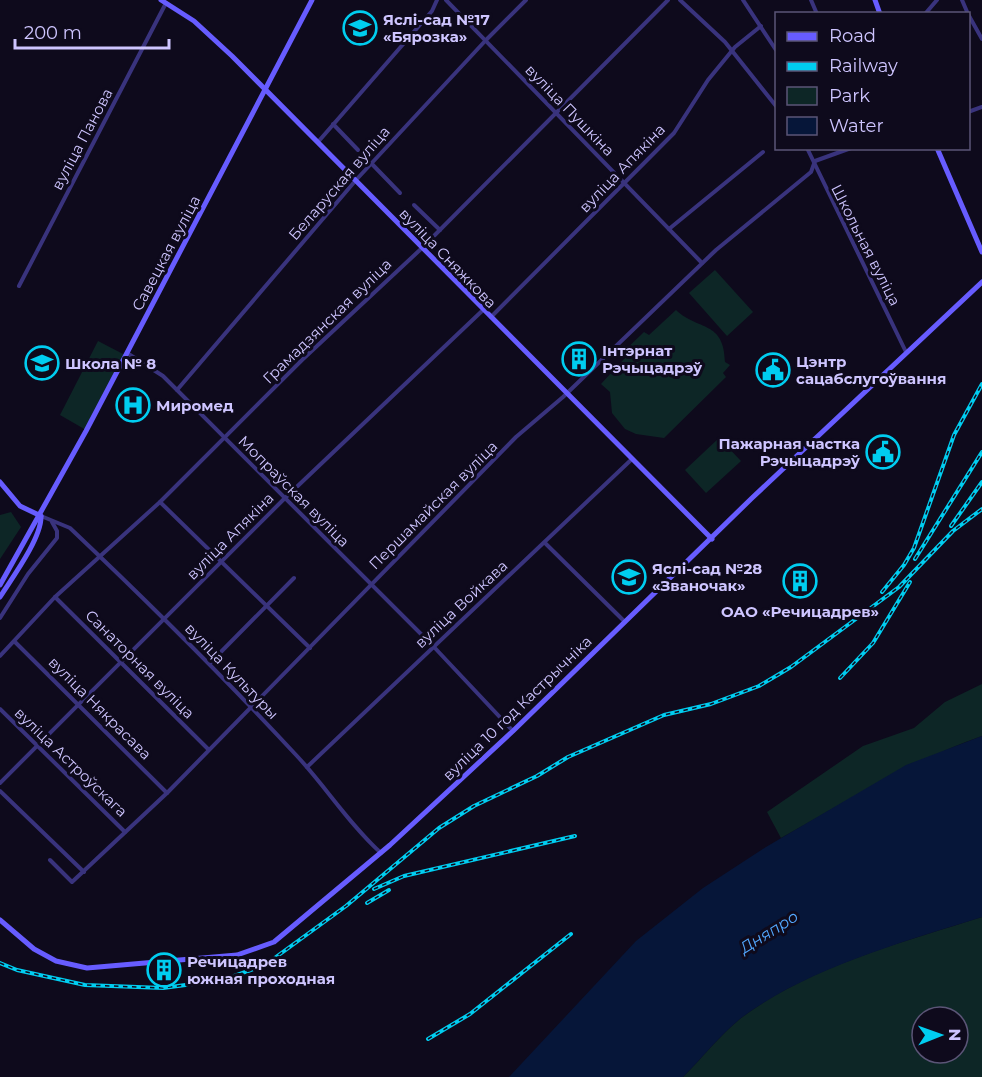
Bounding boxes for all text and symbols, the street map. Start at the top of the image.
school or university icon: Яслі-сад №17 «Бярозка» [342,10,378,46]
place label: Яслі-сад №17 «Бярозка» [383,10,490,46]
scale bar [15,12,170,50]
legend [775,12,970,150]
text: 200 m [24,22,82,44]
text: Road [829,25,876,47]
text: Railway [829,55,898,77]
street label: вуліца Пушкіна [521,60,619,160]
street label: вуліца Панова [47,85,117,193]
text: Park [829,85,870,107]
text: Water [829,115,884,137]
street label: вуліца Апякіна [575,120,669,216]
street label: Беларуская вуліца [284,122,394,244]
street label: Школьная вуліца [827,181,905,309]
street label: Савецкая вуліца [128,192,204,314]
street label: вуліца Сняжкова [395,204,501,312]
street label: Грамадзянская вуліца [259,254,395,388]
building icon: Інтэрнат Рэчыцадрэў [561,341,597,377]
place label: Інтэрнат Рэчыцадрэў [602,341,703,377]
school or university icon: Школа № 8 [24,345,60,381]
public building icon: Цэнтр сацабслугоўвання [755,352,791,388]
place label: Цэнтр сацабслугоўвання [796,352,946,388]
place label: Школа № 8 [65,354,156,373]
hospital icon: Миромед [115,387,151,423]
place label: Миромед [156,396,234,415]
street label: Мопраўская вуліца [234,431,354,551]
place label: Пажарная частка Рэчыцадрэў [719,434,861,470]
public building icon: Пажарная частка Рэчыцадрэў [865,434,901,470]
street label: Першамайская вуліца [365,437,501,573]
street label: вуліца Апякіна [182,488,278,584]
street label: вуліца Войкава [411,556,511,652]
school or university icon: Яслі-сад №28 «Званочак» [611,559,647,595]
place label: Яслі-сад №28 «Званочак» [652,559,762,595]
building icon: ОАО «Речицадрев» [782,563,818,599]
place label: ОАО «Речицадрев» [721,602,879,621]
street label: Санаторная вуліца [82,606,198,722]
street label: вуліца Культуры [181,619,283,723]
street label: вуліца 10 год Кастрычніка [439,632,595,784]
street label: вуліца Някрасава [45,653,155,763]
street label: вуліца Астроўскага [11,703,131,821]
water label: Дняпро [735,907,802,958]
building icon: Речицадрев южная проходная [146,952,182,988]
place label: Речицадрев южная проходная [187,952,335,988]
north arrow [910,1005,970,1065]
text: N [945,1028,964,1041]

